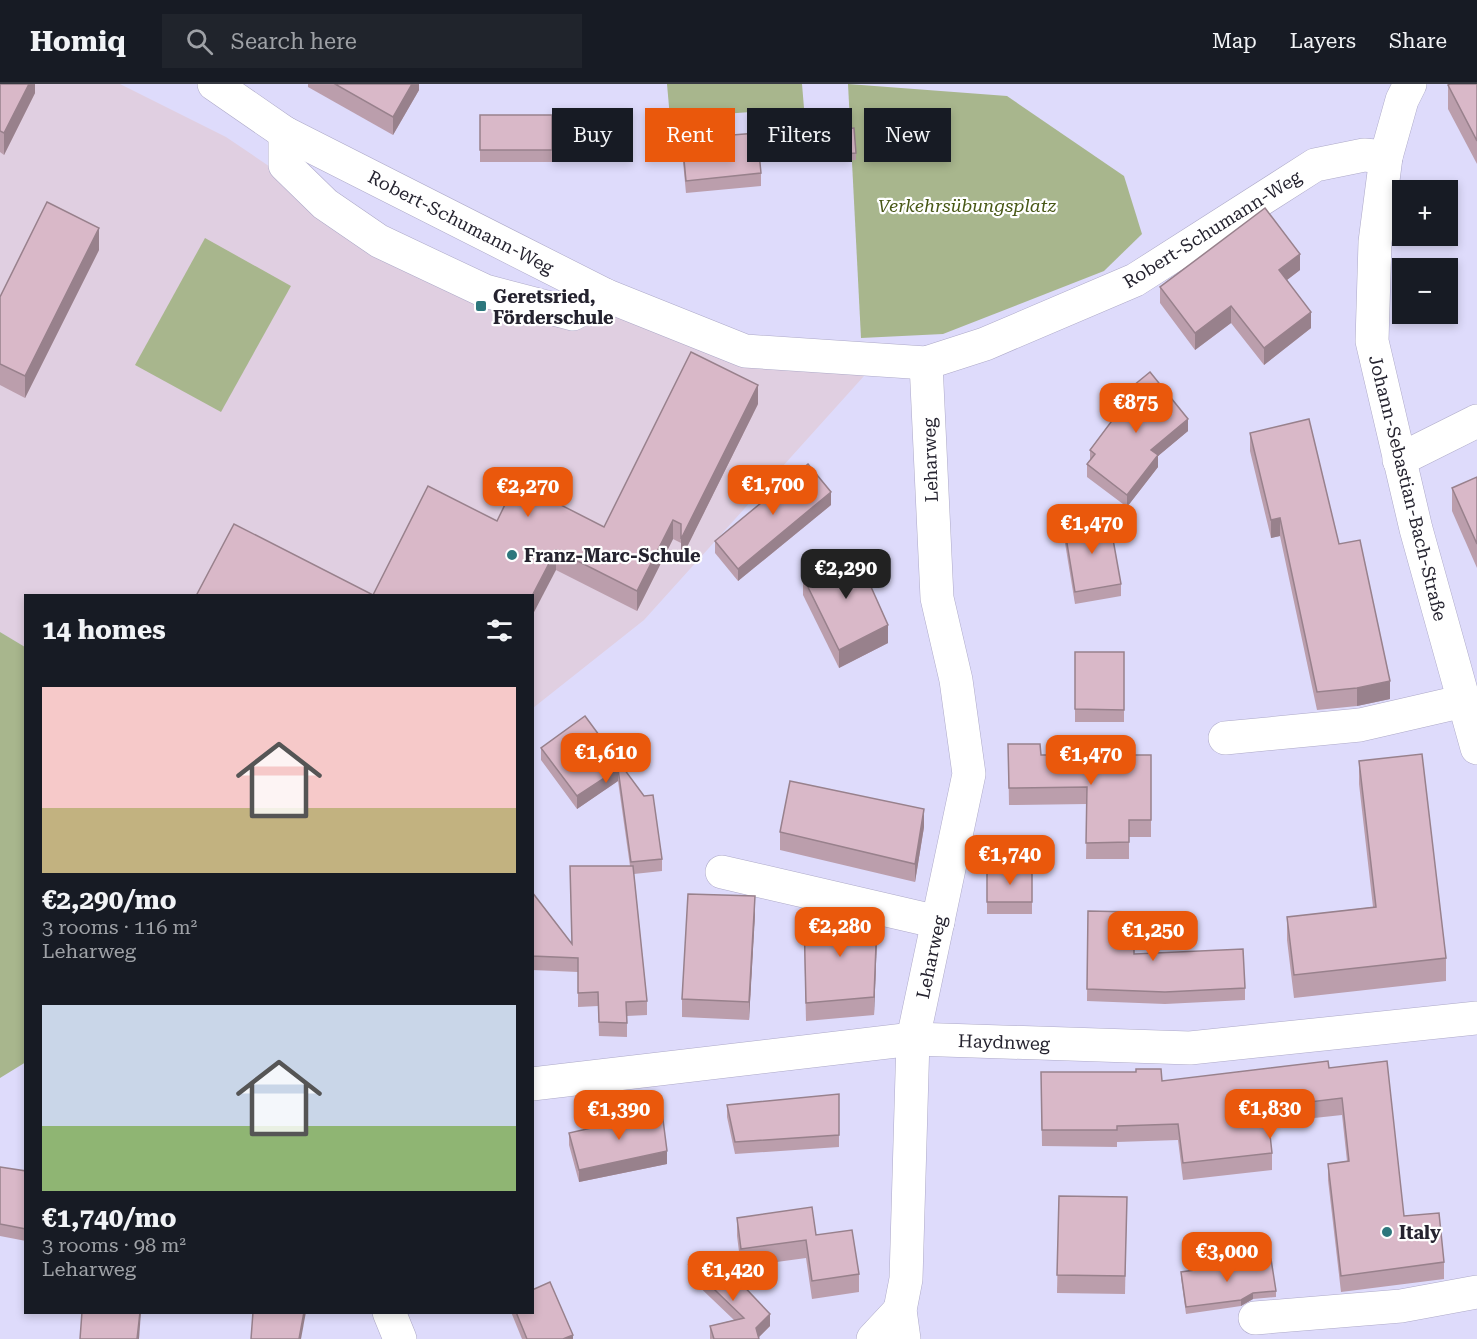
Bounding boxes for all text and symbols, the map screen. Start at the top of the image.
search box [162,14,582,68]
text: Homiq [30,25,126,58]
icon: search [183,25,216,58]
text: Search here [231,29,357,54]
text: Map [1212,29,1257,53]
text: Layers [1290,29,1356,53]
text: Share [1389,29,1447,53]
chip: Buy [552,108,633,162]
chip: Rent [645,108,735,162]
chip: Filters [747,108,852,162]
chip: New [864,108,951,162]
street label: Robert-Schumann-Weg [1119,165,1305,292]
street label: Robert-Schumann-Weg [365,166,558,278]
map controls [1392,180,1458,324]
button: + [1392,180,1458,246]
park label: Verkehrsübungsplatz [878,195,1056,216]
button: − [1392,258,1458,324]
place label: Geretsried, Förderschule [493,286,614,328]
marker: Geretsried, Förderschule [474,299,488,313]
street label: Johann-Sebastian-Bach-Straße [1365,353,1451,623]
pin: €875 [1100,383,1172,434]
text: €875 [1114,390,1158,414]
street label: Leharweg [918,417,942,503]
pin: €1,700 [724,465,822,516]
pin: €2,270 [479,467,577,518]
text: €1,700 [742,472,804,496]
text: €2,270 [497,474,559,498]
pin: €1,470 [1043,504,1141,555]
text: €1,470 [1061,511,1123,535]
place label: Franz-Marc-Schule [524,545,701,566]
marker: Franz-Marc-Schule [505,548,519,562]
pin: €2,290 [797,549,895,600]
text: €2,290 [815,556,877,580]
icon: filters [483,614,516,647]
text: 14 homes [42,615,166,645]
icon: home [225,726,333,834]
pin: €1,610 [557,733,655,784]
pin: €1,470 [1042,735,1140,786]
text: €1,610 [575,740,637,764]
text: €1,470 [1060,742,1122,766]
pin: €1,740 [961,835,1059,886]
text: €1,740 [979,842,1041,866]
text: €2,290/mo [42,885,177,915]
pin: €2,280 [791,907,889,958]
pin: €1,250 [1104,911,1202,962]
street label: Leharweg [912,913,950,1001]
text: €2,280 [809,914,871,938]
text: 3 rooms · 116 m² [42,915,197,939]
text: €1,250 [1122,918,1184,942]
text: Leharweg [42,939,136,963]
street label: Haydnweg [958,1030,1051,1054]
icon: home [225,1044,333,1152]
pin: €1,830 [1221,1089,1319,1140]
pin: €1,390 [570,1090,668,1141]
text: €1,830 [1239,1096,1301,1120]
text: €1,390 [588,1097,650,1121]
text: €1,740/mo [42,1203,177,1233]
place label: Italy [1399,1222,1441,1243]
marker: Italy [1380,1225,1394,1239]
pin: €3,000 [1178,1232,1276,1283]
text: 3 rooms · 98 m² [42,1233,186,1257]
text: €3,000 [1196,1239,1258,1263]
pin: €1,420 [684,1251,782,1302]
text: Leharweg [42,1257,136,1281]
text: €1,420 [702,1258,764,1282]

